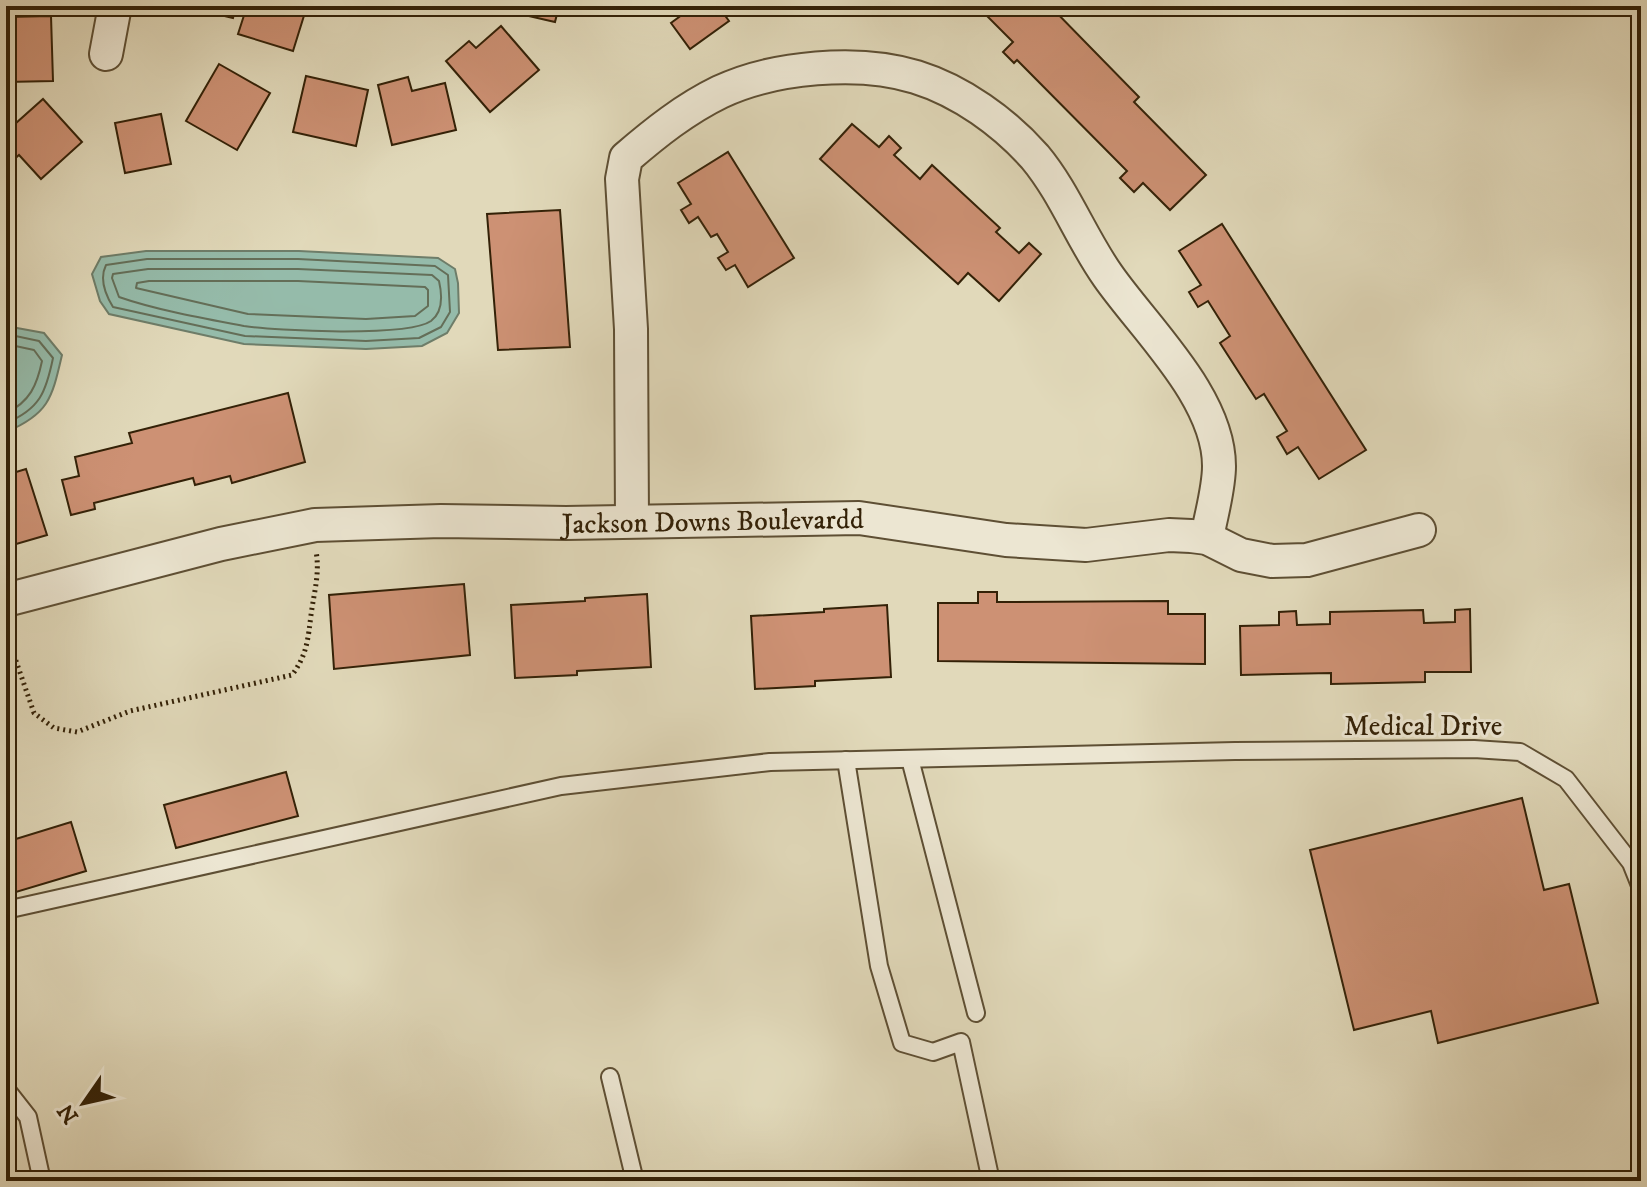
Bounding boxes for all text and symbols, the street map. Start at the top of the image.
street label: Jackson Downs Boulevardd [559,502,864,542]
street label: Medical Drive [1344,709,1502,744]
north arrow [44,1063,124,1143]
text: N [52,1098,85,1128]

